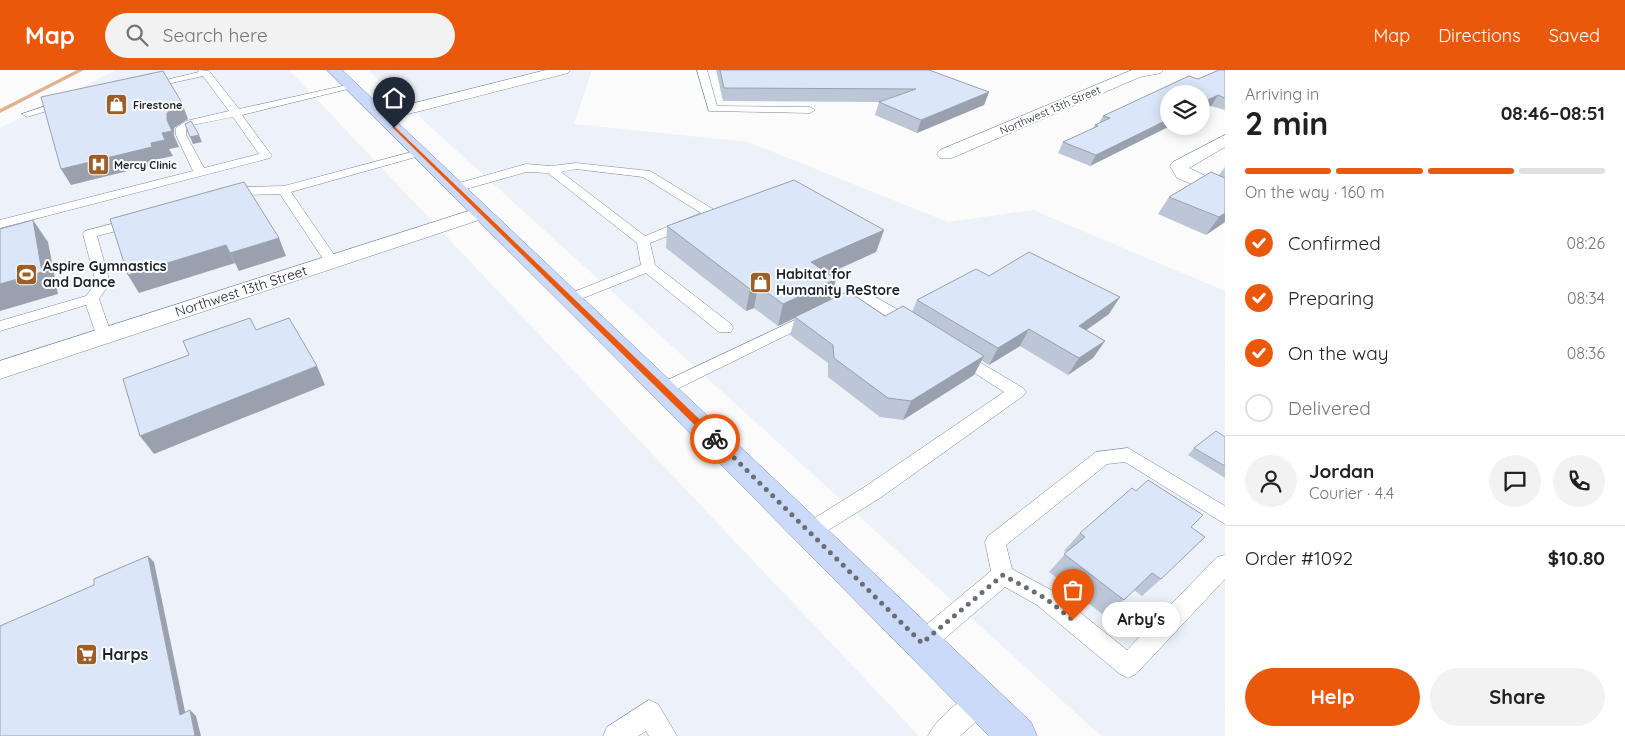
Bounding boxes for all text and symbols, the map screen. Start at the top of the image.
search box [105,13,455,58]
text: Map [25,20,75,50]
icon: search [123,21,151,49]
text: Search here [163,23,268,47]
text: Map [1373,24,1410,47]
text: Directions [1438,24,1521,47]
text: Saved [1549,24,1600,47]
pin [373,77,415,128]
street label: Northwest 13th Street [998,82,1103,138]
icon: home [380,84,408,112]
text: Arriving in [1245,84,1319,104]
map controls [1160,85,1210,135]
button: layers [1160,85,1210,135]
shop icon: Firestone [105,93,129,117]
place label: Firestone [133,98,183,112]
text: 08:46–08:51 [1501,101,1605,125]
text: 2 min [1245,103,1328,143]
hospital icon: Mercy Clinic [86,153,110,177]
place label: Mercy Clinic [114,158,177,172]
text: On the way · 160 m [1245,182,1385,202]
icon: check [1245,229,1273,257]
text: Confirmed [1288,231,1381,255]
text: 08:26 [1566,233,1605,253]
place label: Aspire Gymnastics and Dance [43,257,167,291]
street label: Northwest 13th Street [173,261,309,321]
sports icon: Aspire Gymnastics and Dance [15,262,39,286]
place label: Habitat for Humanity ReStore [776,265,900,299]
shop icon: Habitat for Humanity ReStore [748,270,772,294]
icon: check [1245,284,1273,312]
text: Preparing [1288,286,1374,310]
text: 08:34 [1567,288,1605,308]
icon: check [1245,339,1273,367]
text: On the way [1288,341,1389,365]
text: 08:36 [1567,343,1605,363]
text: Delivered [1288,396,1371,420]
courier [690,414,740,464]
icon: bike [701,425,729,453]
button: person [1245,455,1297,507]
button: chat [1489,455,1541,507]
button: phone [1553,455,1605,507]
text: Jordan [1309,459,1374,483]
text: Courier · 4.4 [1309,483,1394,503]
text: Order #1092 [1245,546,1353,570]
text: $10.80 [1548,546,1605,570]
pin [1052,569,1094,620]
icon: bag [1059,576,1087,604]
callout: Arby's [1103,602,1180,638]
text: Arby's [1117,609,1165,629]
supermarket icon: Harps [74,642,98,666]
place label: Harps [102,644,149,664]
button: Help [1245,668,1420,726]
button: Share [1430,668,1605,726]

